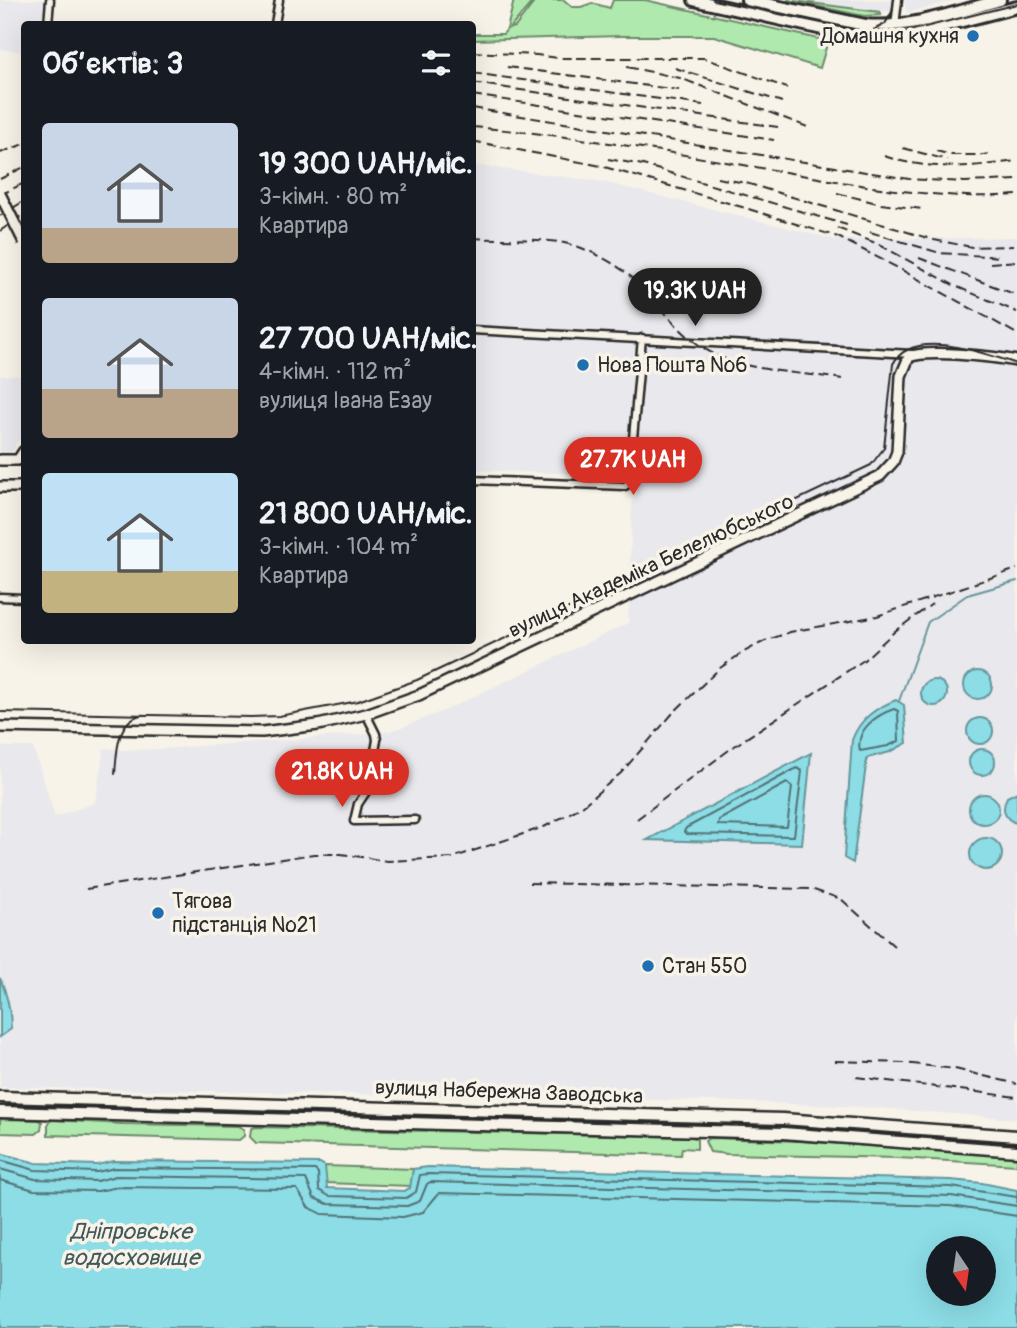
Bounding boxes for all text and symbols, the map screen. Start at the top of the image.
place label: Домашня кухня [820,23,959,50]
marker: Домашня кухня [965,28,981,44]
icon: filters [417,44,455,82]
text: Об’єктів: 3 [42,45,183,82]
text: 19 300 UAH/міс. [259,145,473,182]
icon: home [98,151,182,235]
text: 3-кімн. · 80 m² [259,182,407,211]
text: Квартира [259,211,348,240]
pin: 19.3K UAH [615,268,775,328]
text: 19.3K UAH [644,276,746,305]
text: 27 700 UAH/міс. [259,320,478,357]
icon: home [98,326,182,410]
place label: Нова Пошта №6 [597,352,748,379]
text: 4-кімн. · 112 m² [259,357,411,386]
marker: Нова Пошта №6 [575,357,591,373]
text: вулиця Івана Езау [259,386,432,415]
pin: 27.7K UAH [553,438,713,497]
text: 27.7K UAH [580,445,686,474]
street label: вулиця Академіка Белелюбського [504,488,798,644]
text: 21 800 UAH/міс. [259,495,473,532]
icon: home [98,501,182,585]
text: 3-кімн. · 104 m² [259,532,418,561]
text: Квартира [259,561,348,590]
pin: 21.8K UAH [262,750,422,809]
text: 21.8K UAH [291,757,393,786]
place label: Тягова пiдстанцiя №21 [172,888,317,939]
marker: Тягова пiдстанцiя №21 [150,905,166,921]
place label: Стан 550 [662,953,747,980]
marker: Стан 550 [640,958,656,974]
street label: вулиця Набережна Заводська [375,1074,643,1110]
water label: Дніпровське водосховище [63,1217,202,1272]
north arrow [926,1236,996,1306]
map controls [926,1236,996,1306]

